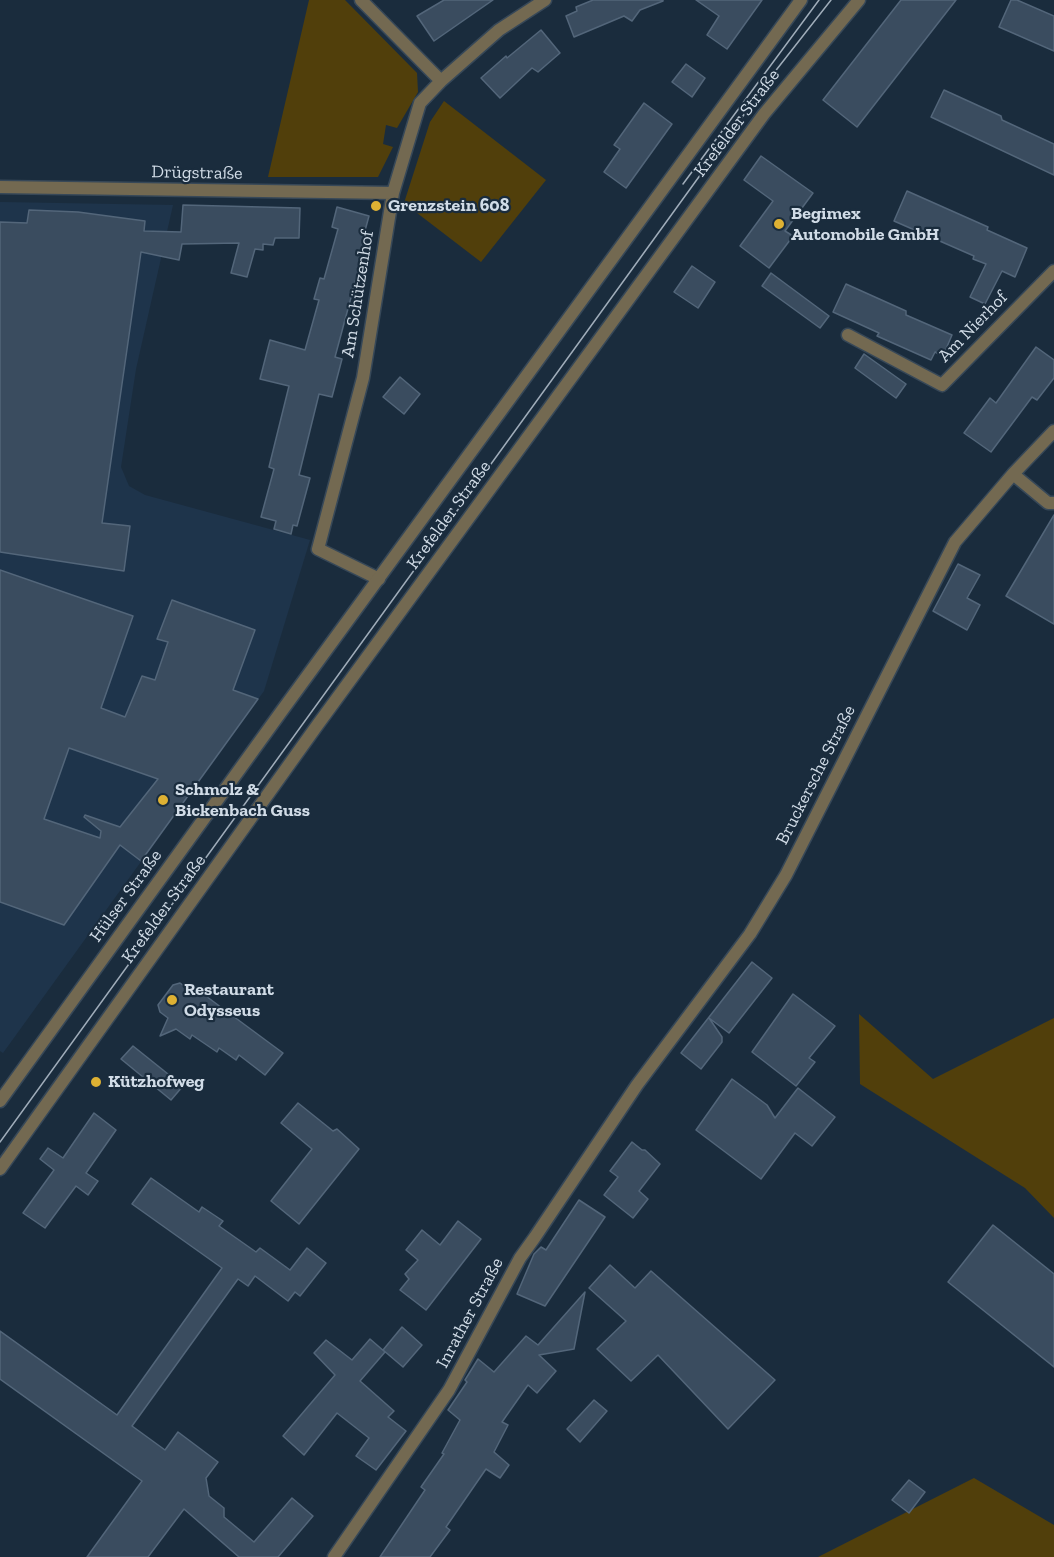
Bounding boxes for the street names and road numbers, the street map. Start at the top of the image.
street label: Krefelder Straße [690,65,784,181]
street label: Drügstraße [151,161,243,185]
street label: Am Schützenhof [337,229,379,359]
street label: Am Nierhof [934,287,1012,367]
street label: Krefelder Straße [402,456,496,574]
street label: Bruckersche Straße [772,702,860,848]
street label: Hülser Straße [85,846,167,946]
street label: Krefelder Straße [117,850,211,968]
street label: Inrather Straße [432,1254,508,1372]

